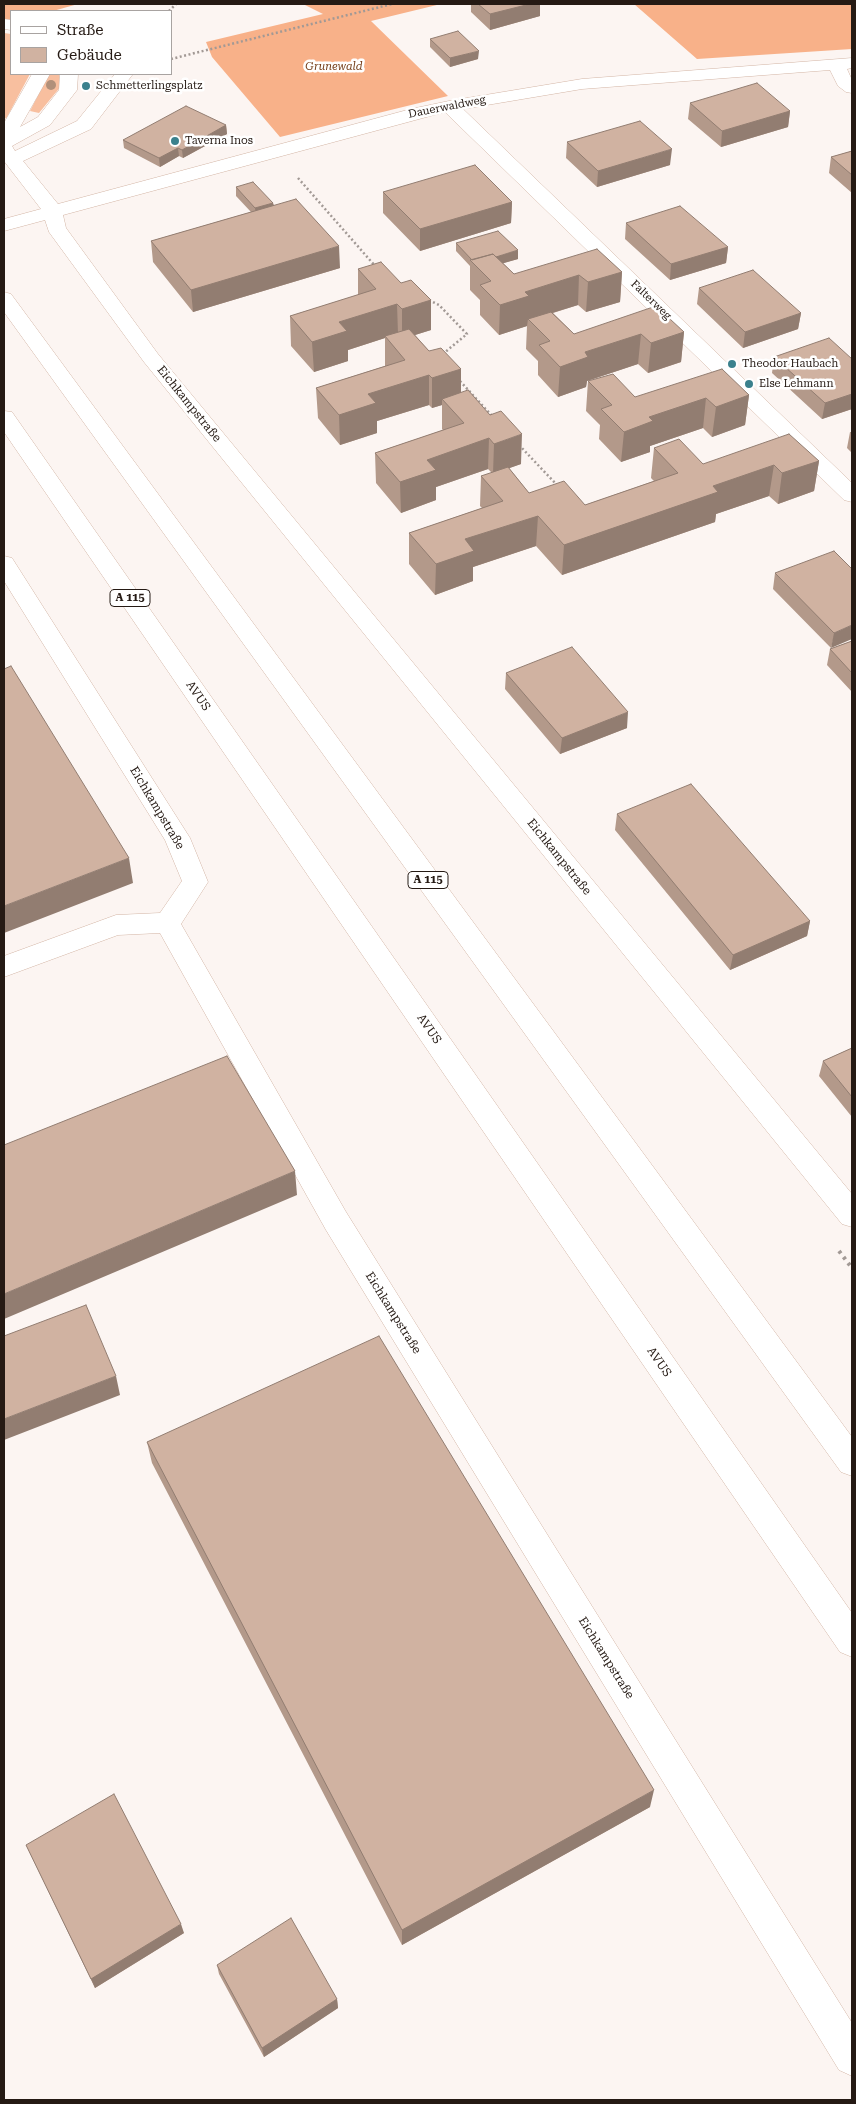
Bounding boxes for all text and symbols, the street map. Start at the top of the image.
legend [10,10,172,75]
text: Straße [57,21,104,39]
text: Gebäude [57,46,122,64]
park label: Grunewald [305,60,363,74]
place label: Schmetterlingsplatz [96,79,202,93]
marker: Schmetterlingsplatz [80,80,92,92]
street label: Dauerwaldweg [407,93,487,121]
place label: Taverna Inos [185,134,253,148]
marker: Taverna Inos [169,135,181,147]
street label: Falterweg [628,277,674,323]
place label: Theodor Haubach [742,357,838,371]
marker: Theodor Haubach [726,358,738,370]
street label: Eichkampstraße [154,363,224,445]
place label: Else Lehmann [759,377,834,391]
marker: Else Lehmann [743,378,755,390]
road number: A 115 [110,590,150,606]
street label: AVUS [183,678,213,714]
street label: Eichkampstraße [127,764,187,852]
street label: Eichkampstraße [524,816,594,898]
road number: A 115 [408,872,448,888]
street label: AVUS [414,1011,444,1047]
street label: Eichkampstraße [362,1269,424,1357]
street label: AVUS [644,1344,674,1380]
street label: Eichkampstraße [575,1614,637,1702]

